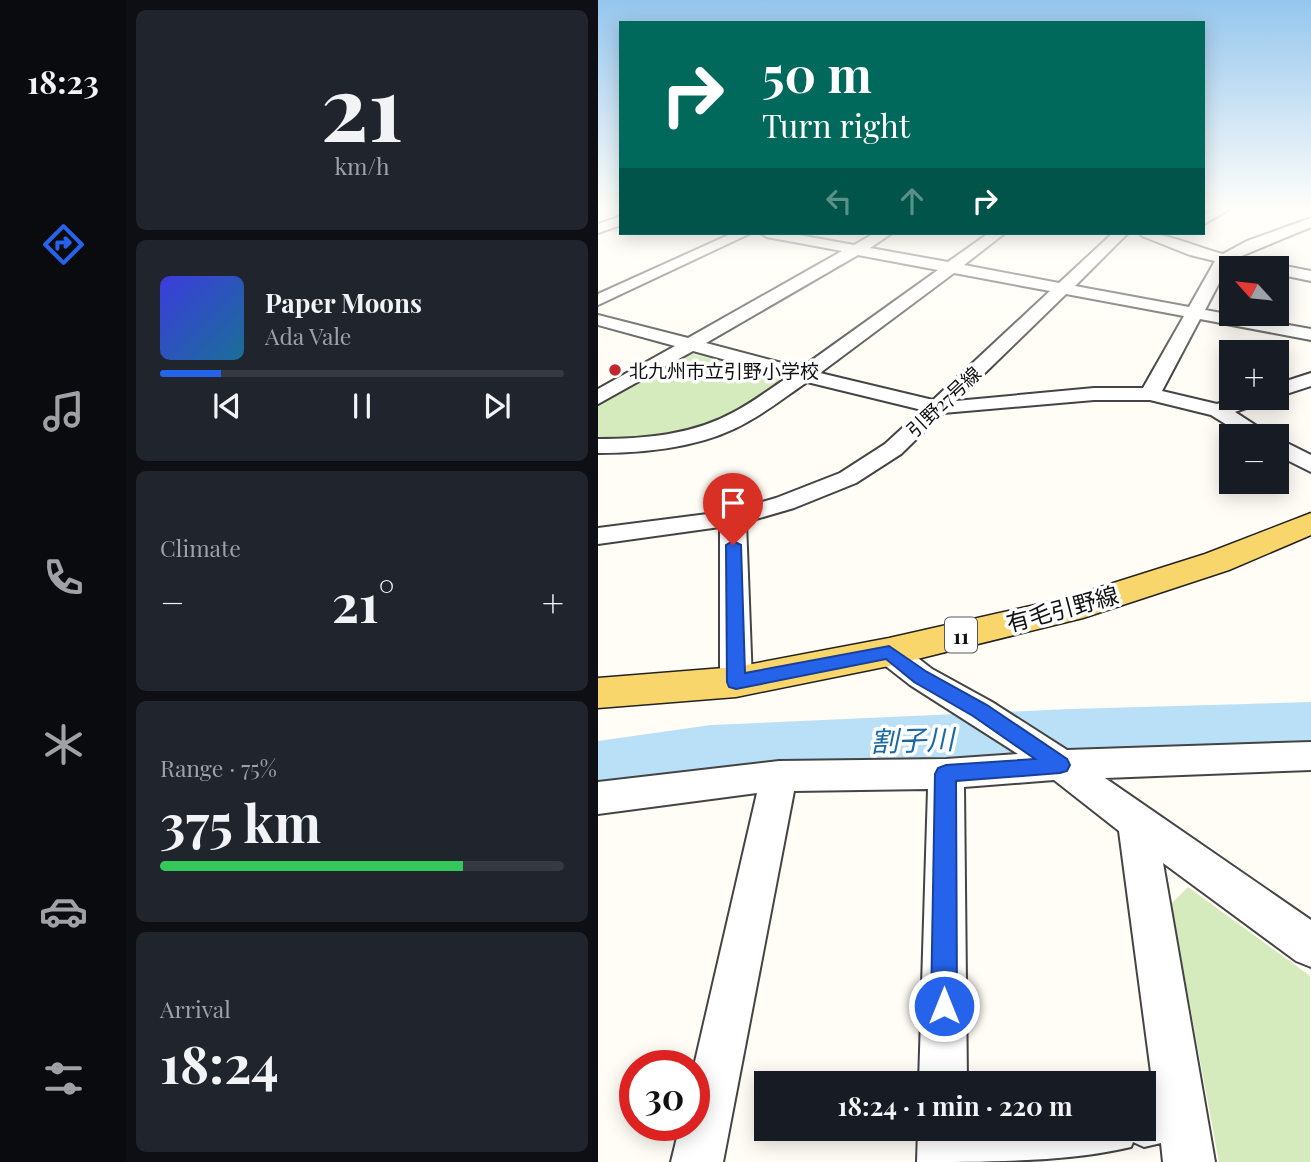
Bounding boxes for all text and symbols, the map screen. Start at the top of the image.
text: 50 m [762,40,872,105]
text: 21 [321,44,403,165]
icon: right [647,49,738,140]
text: 18:23 [27,59,99,102]
text: Turn right [762,103,910,146]
text: km/h [334,150,390,181]
icon: left [820,182,858,220]
icon: ahead [893,182,931,220]
icon: right [966,182,1004,220]
icon: directions [39,220,88,269]
north arrow [1219,256,1289,326]
map controls [1219,256,1289,494]
text: Paper Moons [265,285,422,320]
text: Ada Vale [265,320,352,351]
button: + [1219,340,1289,410]
place label: 北九州市立引野小学校 [629,357,819,383]
street label: 引野27号線 [900,360,986,442]
marker: 北九州市立引野小学校 [607,362,623,378]
icon: music [39,387,88,436]
icon: previous [208,387,246,425]
icon: pause [343,387,381,425]
icon: next [478,387,516,425]
button: − [1219,424,1289,494]
pin [703,473,763,545]
icon: arrive [714,484,752,522]
text: Climate [160,532,241,563]
icon: phone [39,553,88,602]
text: 21° [332,567,395,636]
text: − [160,576,185,627]
text: + [542,576,564,627]
street label: 有毛引野線 [1002,578,1122,638]
road number: 11 [945,618,977,652]
water label: 割子川 [869,719,958,759]
icon: climate [39,720,88,769]
text: Range · 75% [160,752,277,783]
text: 375 km [160,787,321,856]
icon: car [39,887,88,936]
position arrow [907,969,981,1043]
text: Arrival [160,993,231,1024]
text: 18:24 [160,1028,279,1097]
speed limit sign: 30 [619,1050,710,1141]
icon: filters [39,1054,88,1103]
text: 18:24 · 1 min · 220 m [838,1088,1072,1123]

